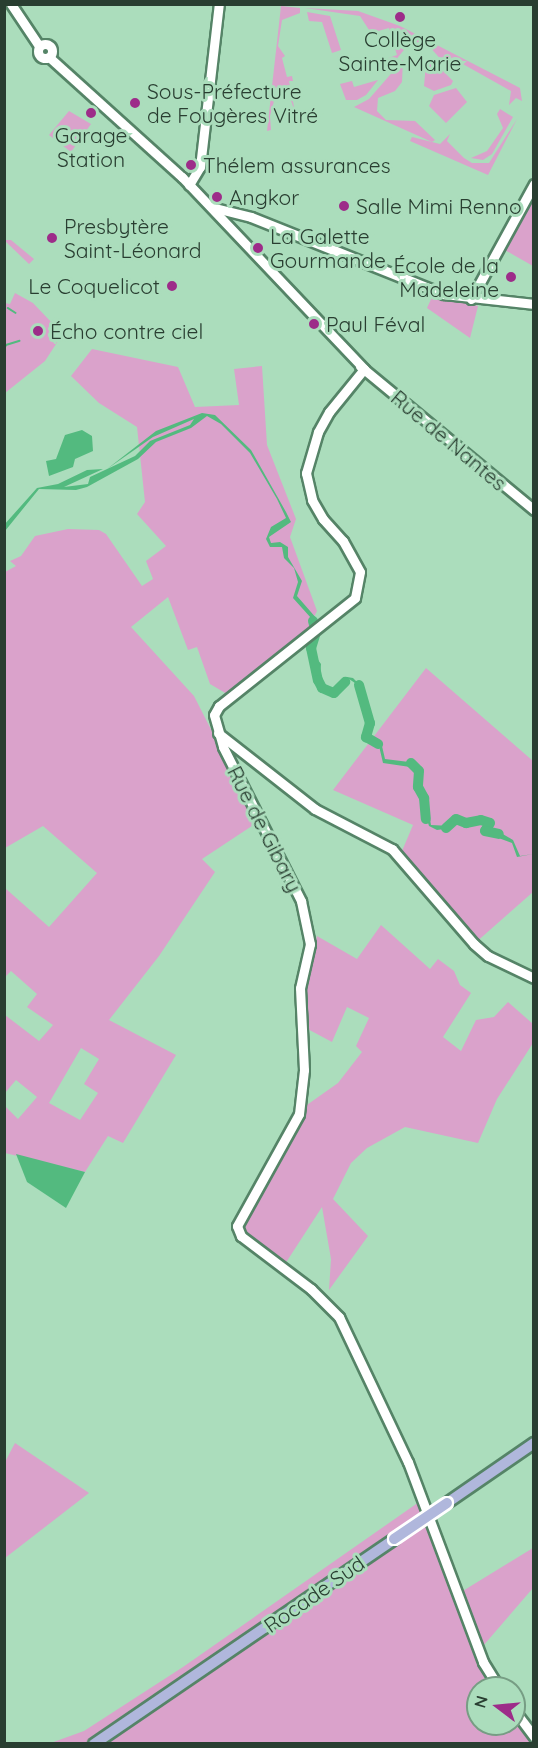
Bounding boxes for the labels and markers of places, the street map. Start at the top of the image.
marker: Collège Sainte-Marie [393,10,407,24]
place label: Collège Sainte-Marie [339,26,461,76]
place label: Sous-Préfecture de Fougères Vitré [147,78,318,128]
marker: Sous-Préfecture de Fougères Vitré [128,96,142,110]
marker: Garage Station [84,106,98,120]
place label: Garage Station [55,122,127,172]
place label: Thélem assurances [203,152,391,178]
marker: Thélem assurances [184,158,198,172]
place label: Angkor [229,184,299,210]
marker: Angkor [210,190,224,204]
place label: Salle Mimi Renno [356,193,522,219]
marker: Salle Mimi Renno [337,199,351,213]
place label: Presbytère Saint-Léonard [64,213,201,263]
place label: La Galette Gourmande [270,223,386,273]
marker: Presbytère Saint-Léonard [45,231,59,245]
marker: La Galette Gourmande [251,241,265,255]
place label: École de la Madeleine [393,252,499,302]
marker: École de la Madeleine [504,270,518,284]
place label: Le Coquelicot [28,273,160,299]
marker: Le Coquelicot [165,279,179,293]
place label: Paul Féval [326,311,425,337]
marker: Paul Féval [307,317,321,331]
place label: Écho contre ciel [50,318,203,344]
marker: Écho contre ciel [31,324,45,338]

